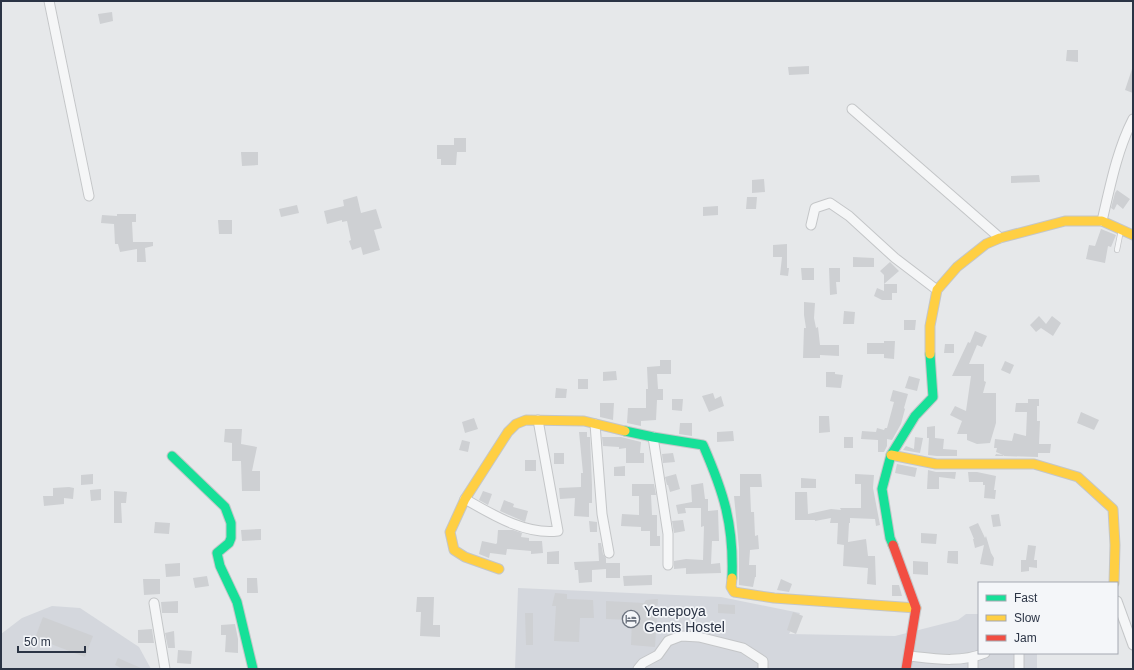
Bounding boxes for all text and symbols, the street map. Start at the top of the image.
legend [978,582,1118,654]
text: Fast [1014,591,1038,605]
place label: Yenepoya Gents Hostel [644,603,725,635]
hotel icon: Yenepoya Gents Hostel [621,609,641,629]
text: Slow [1014,611,1040,625]
scale bar [18,628,85,654]
text: Jam [1014,631,1037,645]
text: 50 m [24,635,51,649]

